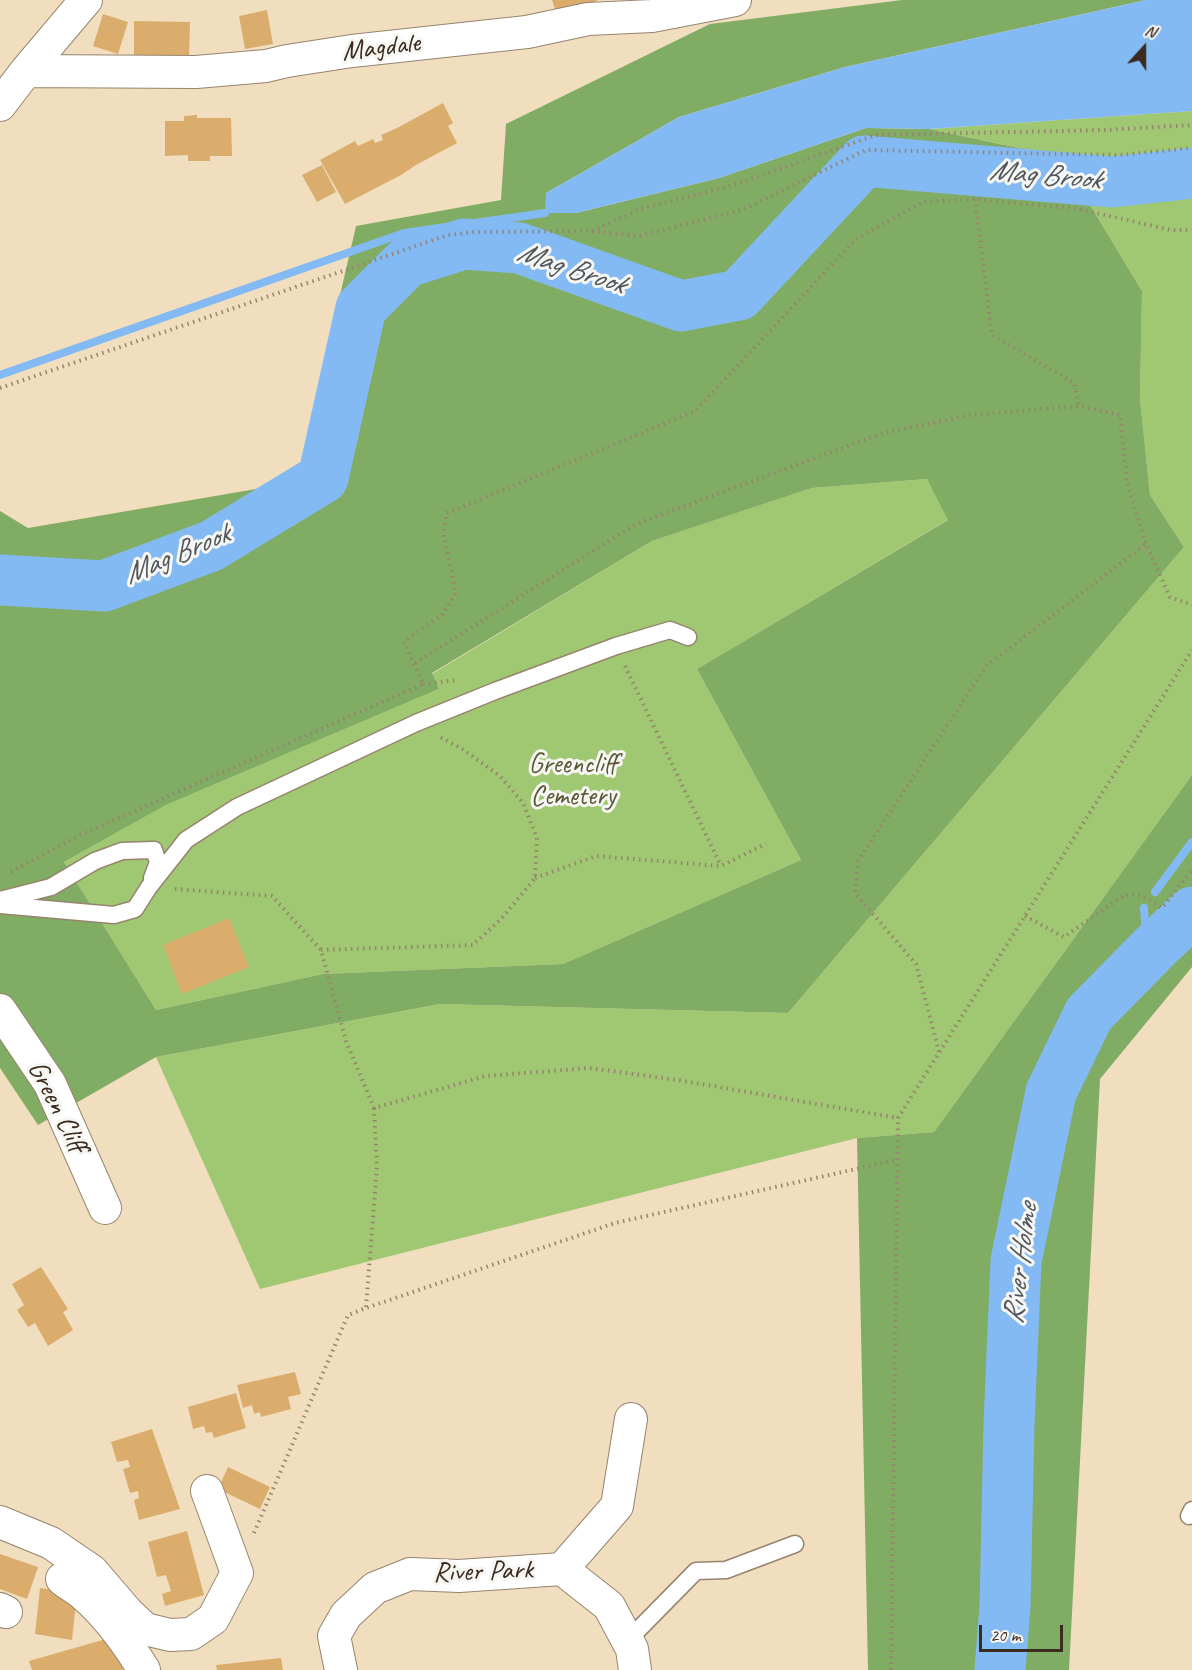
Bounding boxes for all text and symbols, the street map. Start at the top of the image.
north arrow [1114,18,1174,78]
text: N [1142,20,1159,42]
street label: Magdale [340,27,422,69]
water label: Mag Brook [988,153,1102,199]
water label: Mag Brook [513,235,629,303]
water label: Mag Brook [119,517,235,593]
park label: Greencliff Cemetery [529,748,617,814]
street label: Green Cliff [20,1055,94,1159]
water label: River Holme [996,1202,1046,1326]
street label: River Park [432,1553,534,1591]
scale bar [982,1613,1066,1651]
text: 20 m [990,1624,1021,1646]

